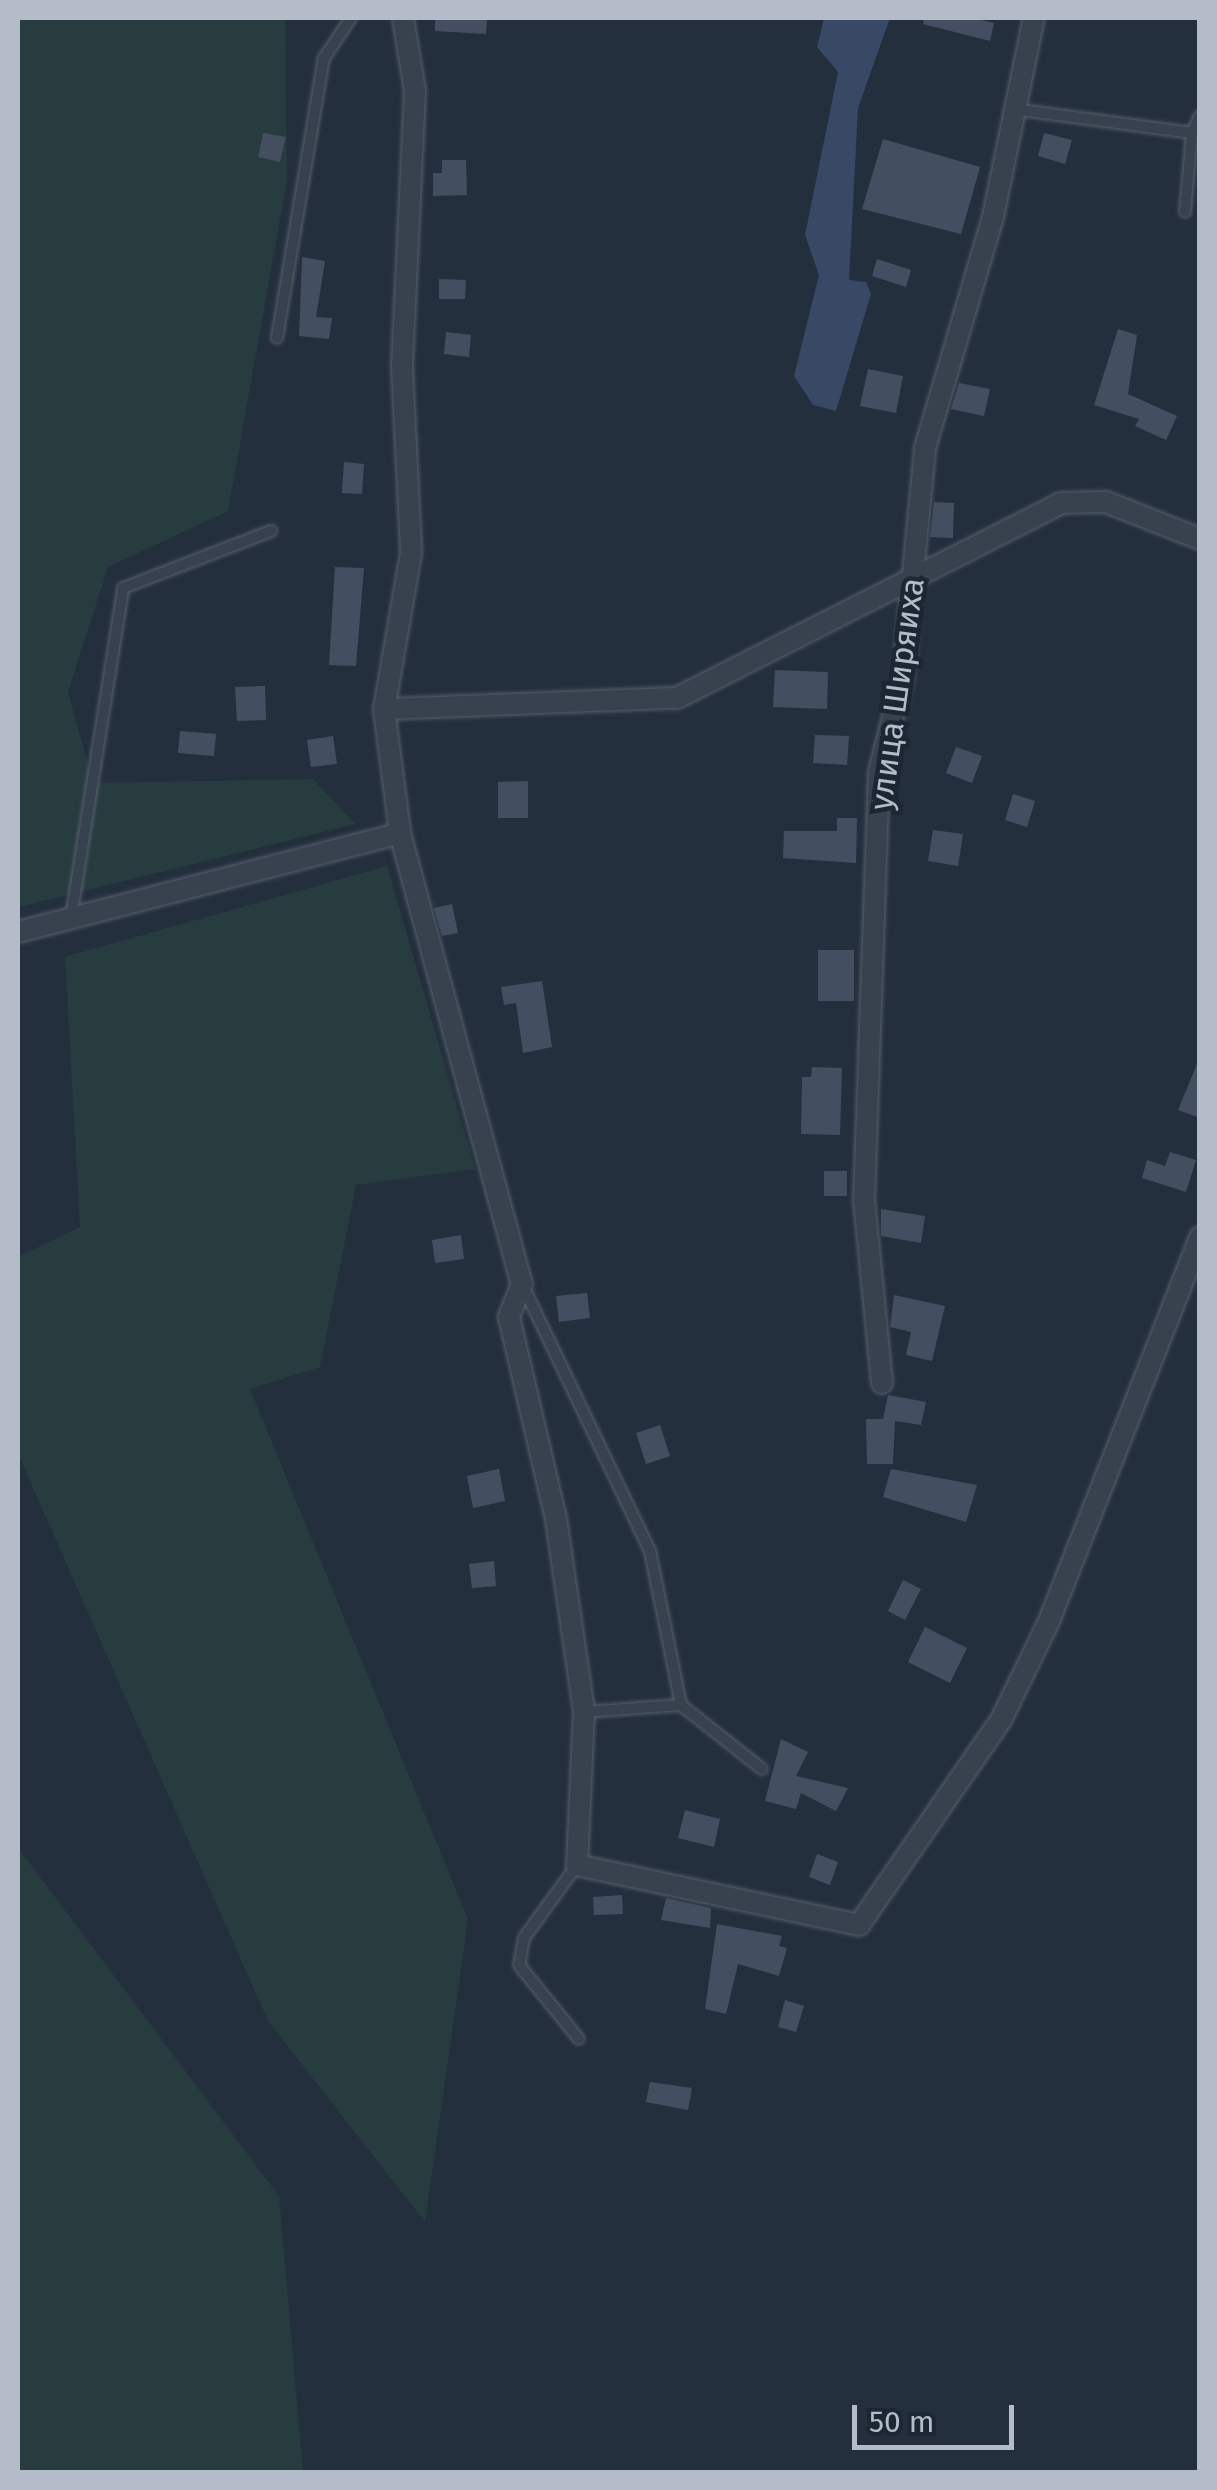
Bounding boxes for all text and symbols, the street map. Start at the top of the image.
street label: улица Ширяиха [862,575,932,813]
scale bar [857,2385,1020,2447]
text: 50 m [869,2404,934,2440]

